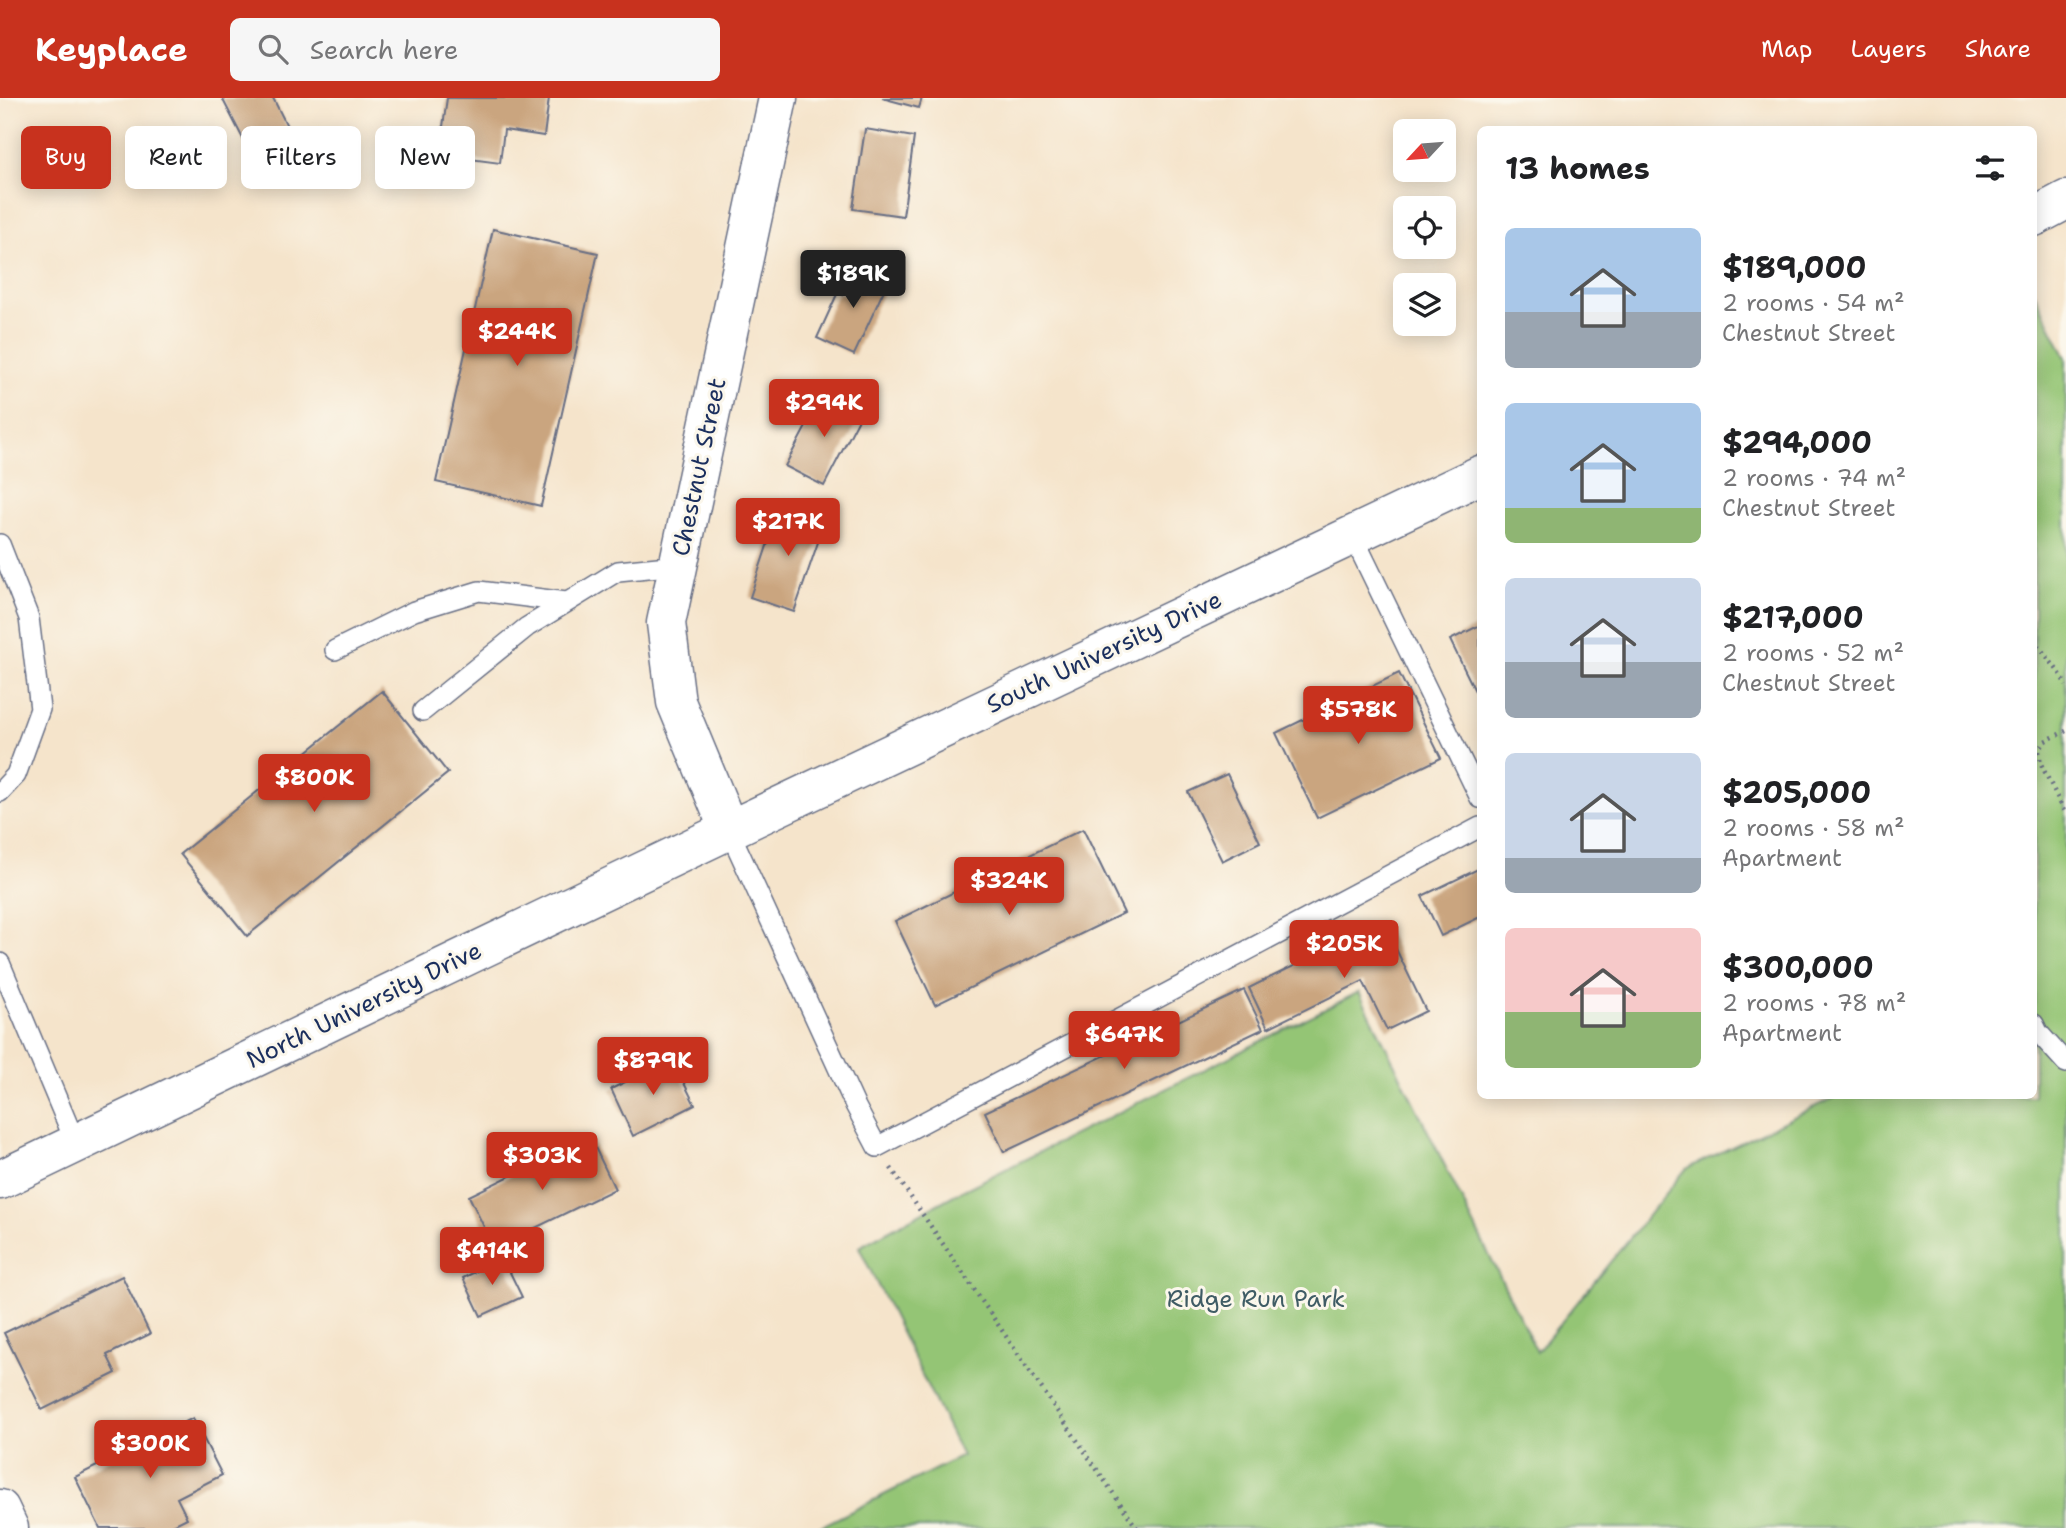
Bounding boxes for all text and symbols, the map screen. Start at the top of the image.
search box [230,18,720,81]
text: Keyplace [35,27,188,72]
icon: search [254,30,292,68]
text: Search here [310,32,458,67]
text: Map [1761,33,1812,65]
text: Layers [1850,33,1927,65]
text: Share [1965,33,2031,65]
north arrow [1393,119,1456,182]
map controls [1393,119,1456,336]
chip: Buy [21,126,111,189]
chip: Rent [125,126,227,189]
chip: Filters [241,126,361,189]
chip: New [375,126,475,189]
text: 13 homes [1505,148,1650,189]
icon: filters [1971,149,2009,187]
button: locate [1393,196,1456,259]
text: $189,000 [1722,247,1866,288]
pin: $189K [804,250,902,310]
icon: home [1561,256,1645,340]
text: $189K [817,258,889,288]
button: layers [1393,273,1456,336]
text: 2 rooms · 54 m² [1722,288,1905,318]
pin: $244K [468,308,566,368]
text: $244K [478,316,556,346]
text: Chestnut Street [1722,318,1896,348]
street label: Chestnut Street [665,375,733,559]
pin: $294K [775,380,873,439]
text: $294K [785,387,863,417]
text: $294,000 [1722,422,1872,463]
icon: home [1561,431,1645,515]
text: 2 rooms · 74 m² [1722,463,1906,493]
text: Chestnut Street [1722,493,1896,523]
pin: $217K [739,498,837,558]
text: $217K [752,506,824,536]
street label: South University Drive [981,583,1227,721]
text: $217,000 [1722,597,1864,638]
icon: home [1561,606,1645,690]
text: 2 rooms · 52 m² [1722,638,1904,668]
text: Chestnut Street [1722,668,1896,698]
pin: $578K [1309,686,1407,746]
text: $578K [1319,694,1397,724]
pin: $800K [265,754,363,814]
text: $800K [274,762,354,792]
text: $205,000 [1722,772,1871,813]
icon: home [1561,781,1645,865]
text: 2 rooms · 58 m² [1722,813,1905,843]
text: Apartment [1722,843,1842,873]
pin: $324K [960,858,1058,917]
text: $324K [970,865,1048,895]
pin: $205K [1295,920,1393,980]
text: $205K [1305,928,1383,958]
street label: North University Drive [241,934,487,1076]
text: $300,000 [1722,947,1874,988]
icon: home [1561,956,1645,1040]
text: 2 rooms · 78 m² [1722,988,1906,1018]
pin: $647K [1075,1012,1173,1071]
text: Apartment [1722,1018,1842,1048]
text: $647K [1085,1019,1163,1049]
pin: $879K [604,1038,702,1097]
text: $879K [613,1045,693,1075]
pin: $303K [493,1132,591,1192]
text: $303K [503,1140,581,1170]
pin: $414K [443,1228,541,1287]
text: $414K [456,1235,528,1265]
park label: Ridge Run Park [1167,1283,1345,1315]
pin: $300K [101,1420,199,1480]
text: $300K [110,1428,190,1458]

